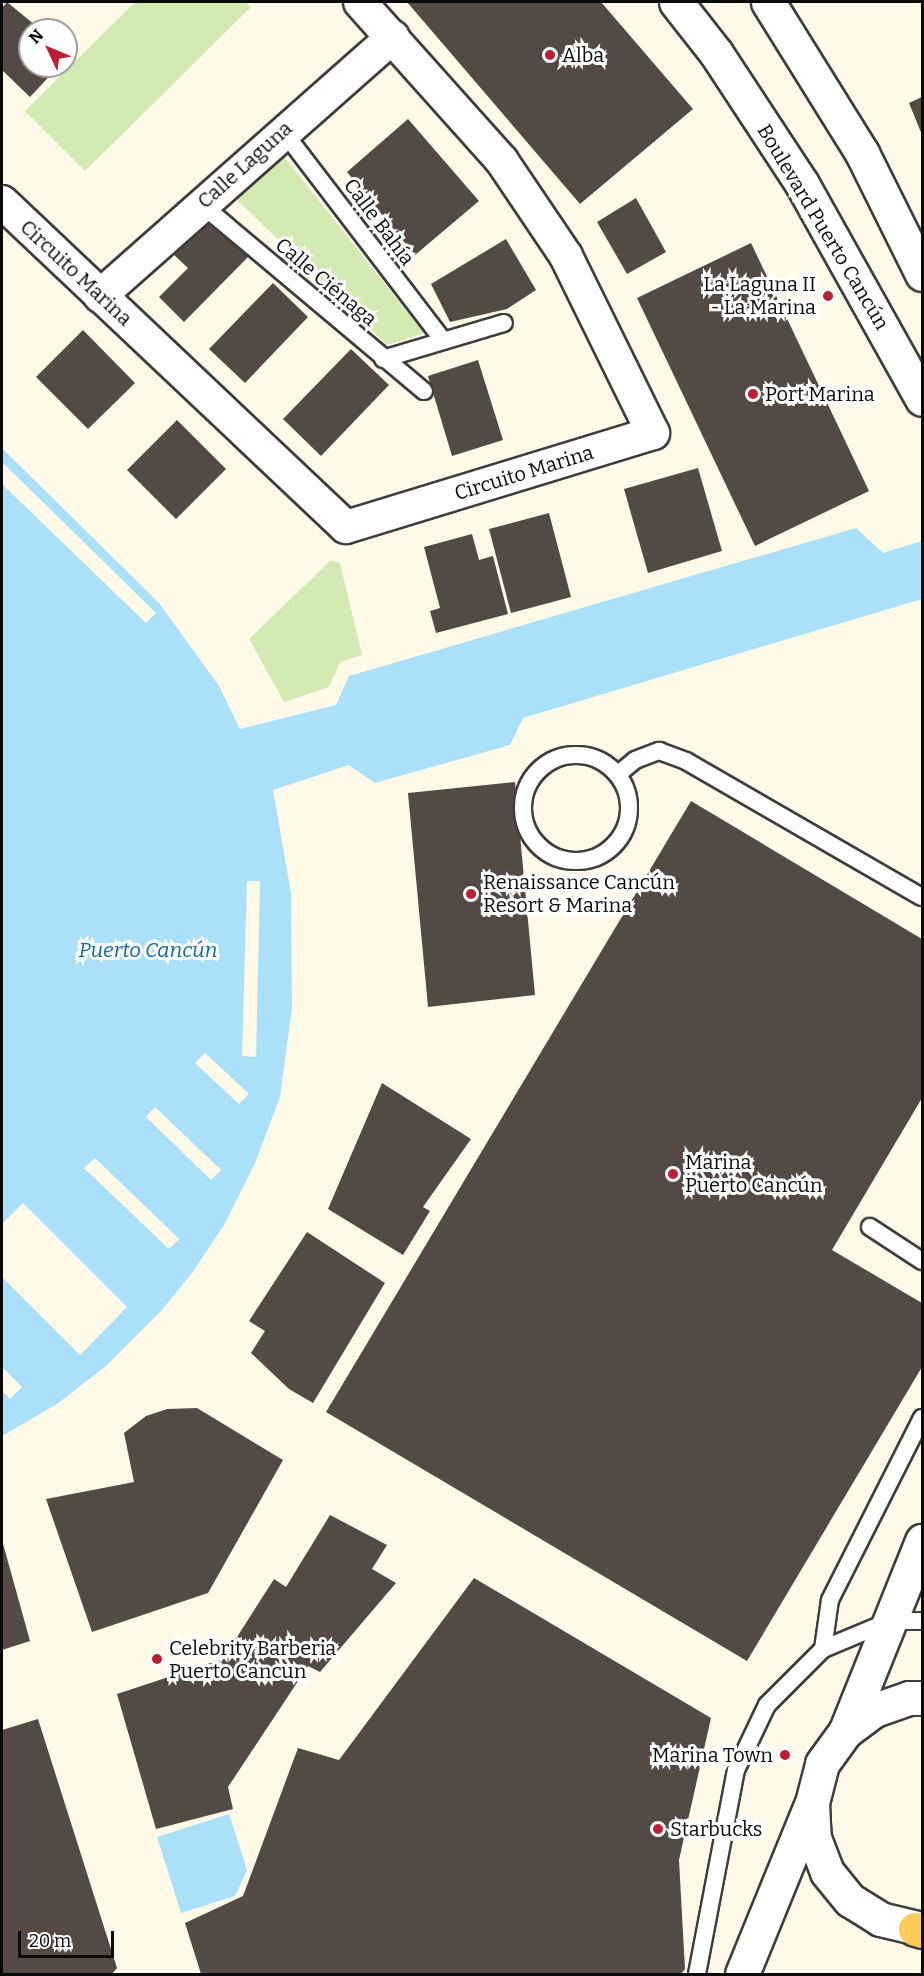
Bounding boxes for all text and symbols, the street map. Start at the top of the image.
north arrow [18,18,78,78]
text: N [25,25,47,48]
place label: Alba [562,43,604,67]
marker: Alba [543,48,557,62]
street label: Calle Laguna [193,116,297,214]
street label: Boulevard Puerto Cancún [752,120,894,334]
street label: Calle Bahía [339,174,419,270]
street label: Circuito Marina [15,215,137,331]
street label: Calle Ciénaga [271,233,381,331]
place label: La Laguna II - La Marina [703,272,816,319]
marker: La Laguna II - La Marina [821,289,835,303]
place label: Port Marina [765,382,875,406]
marker: Port Marina [746,387,760,401]
street label: Circuito Marina [452,440,596,506]
place label: Renaissance Cancún Resort & Marina [483,870,675,917]
marker: Renaissance Cancún Resort & Marina [464,887,478,901]
water label: Puerto Cancún [79,937,217,963]
place label: Marina Puerto Cancún [685,1150,822,1197]
marker: Marina Puerto Cancún [666,1167,680,1181]
place label: Celebrity Barberia Puerto Cancun [169,1636,336,1683]
marker: Celebrity Barberia Puerto Cancun [150,1652,164,1666]
place label: Marina Town [652,1743,773,1767]
marker: Marina Town [778,1748,792,1762]
place label: Starbucks [670,1817,762,1841]
marker: Starbucks [651,1822,665,1836]
scale bar [21,1919,117,1957]
text: 20 m [29,1930,71,1952]

